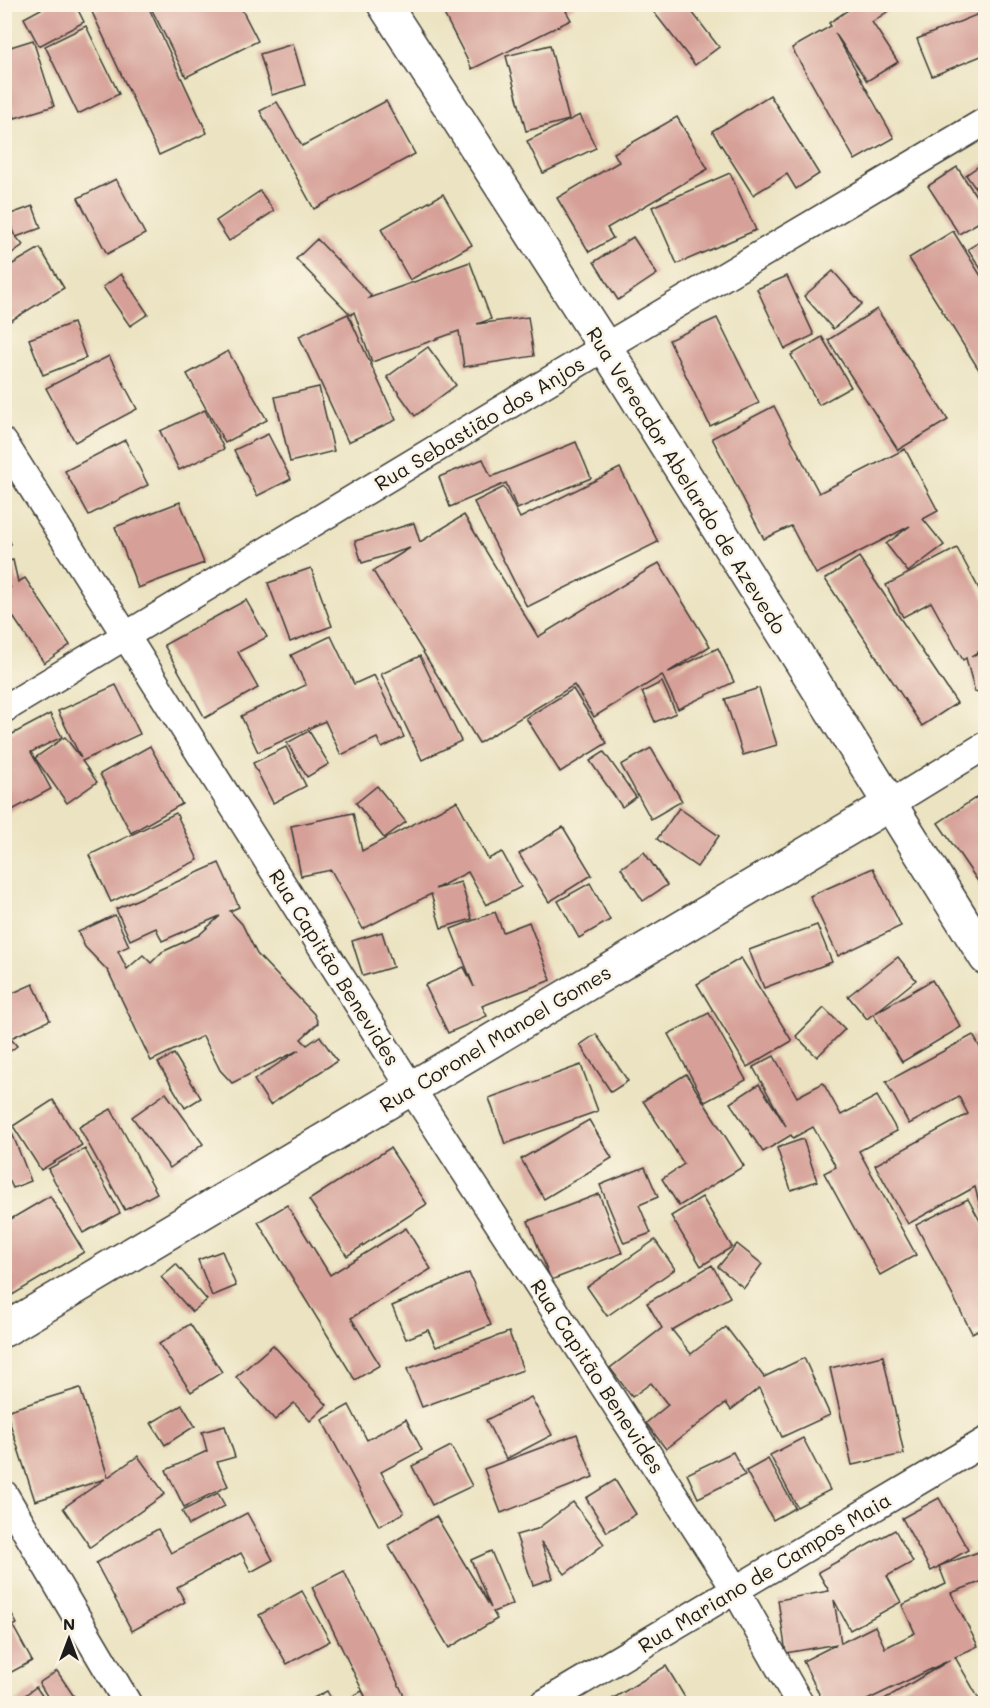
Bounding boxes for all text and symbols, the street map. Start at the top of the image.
street label: Rua Vereador Abelardo de Azevedo [581,322,793,639]
street label: Rua Sebastião dos Anjos [369,350,589,496]
street label: Rua Capitão Benevides [264,864,406,1070]
street label: Rua Coronel Manoel Gomes [375,959,615,1117]
street label: Rua Capitão Benevides [525,1274,671,1478]
street label: Rua Mariano de Campos Maia [633,1486,895,1658]
north arrow [39,1609,99,1669]
text: N [63,1613,75,1634]

